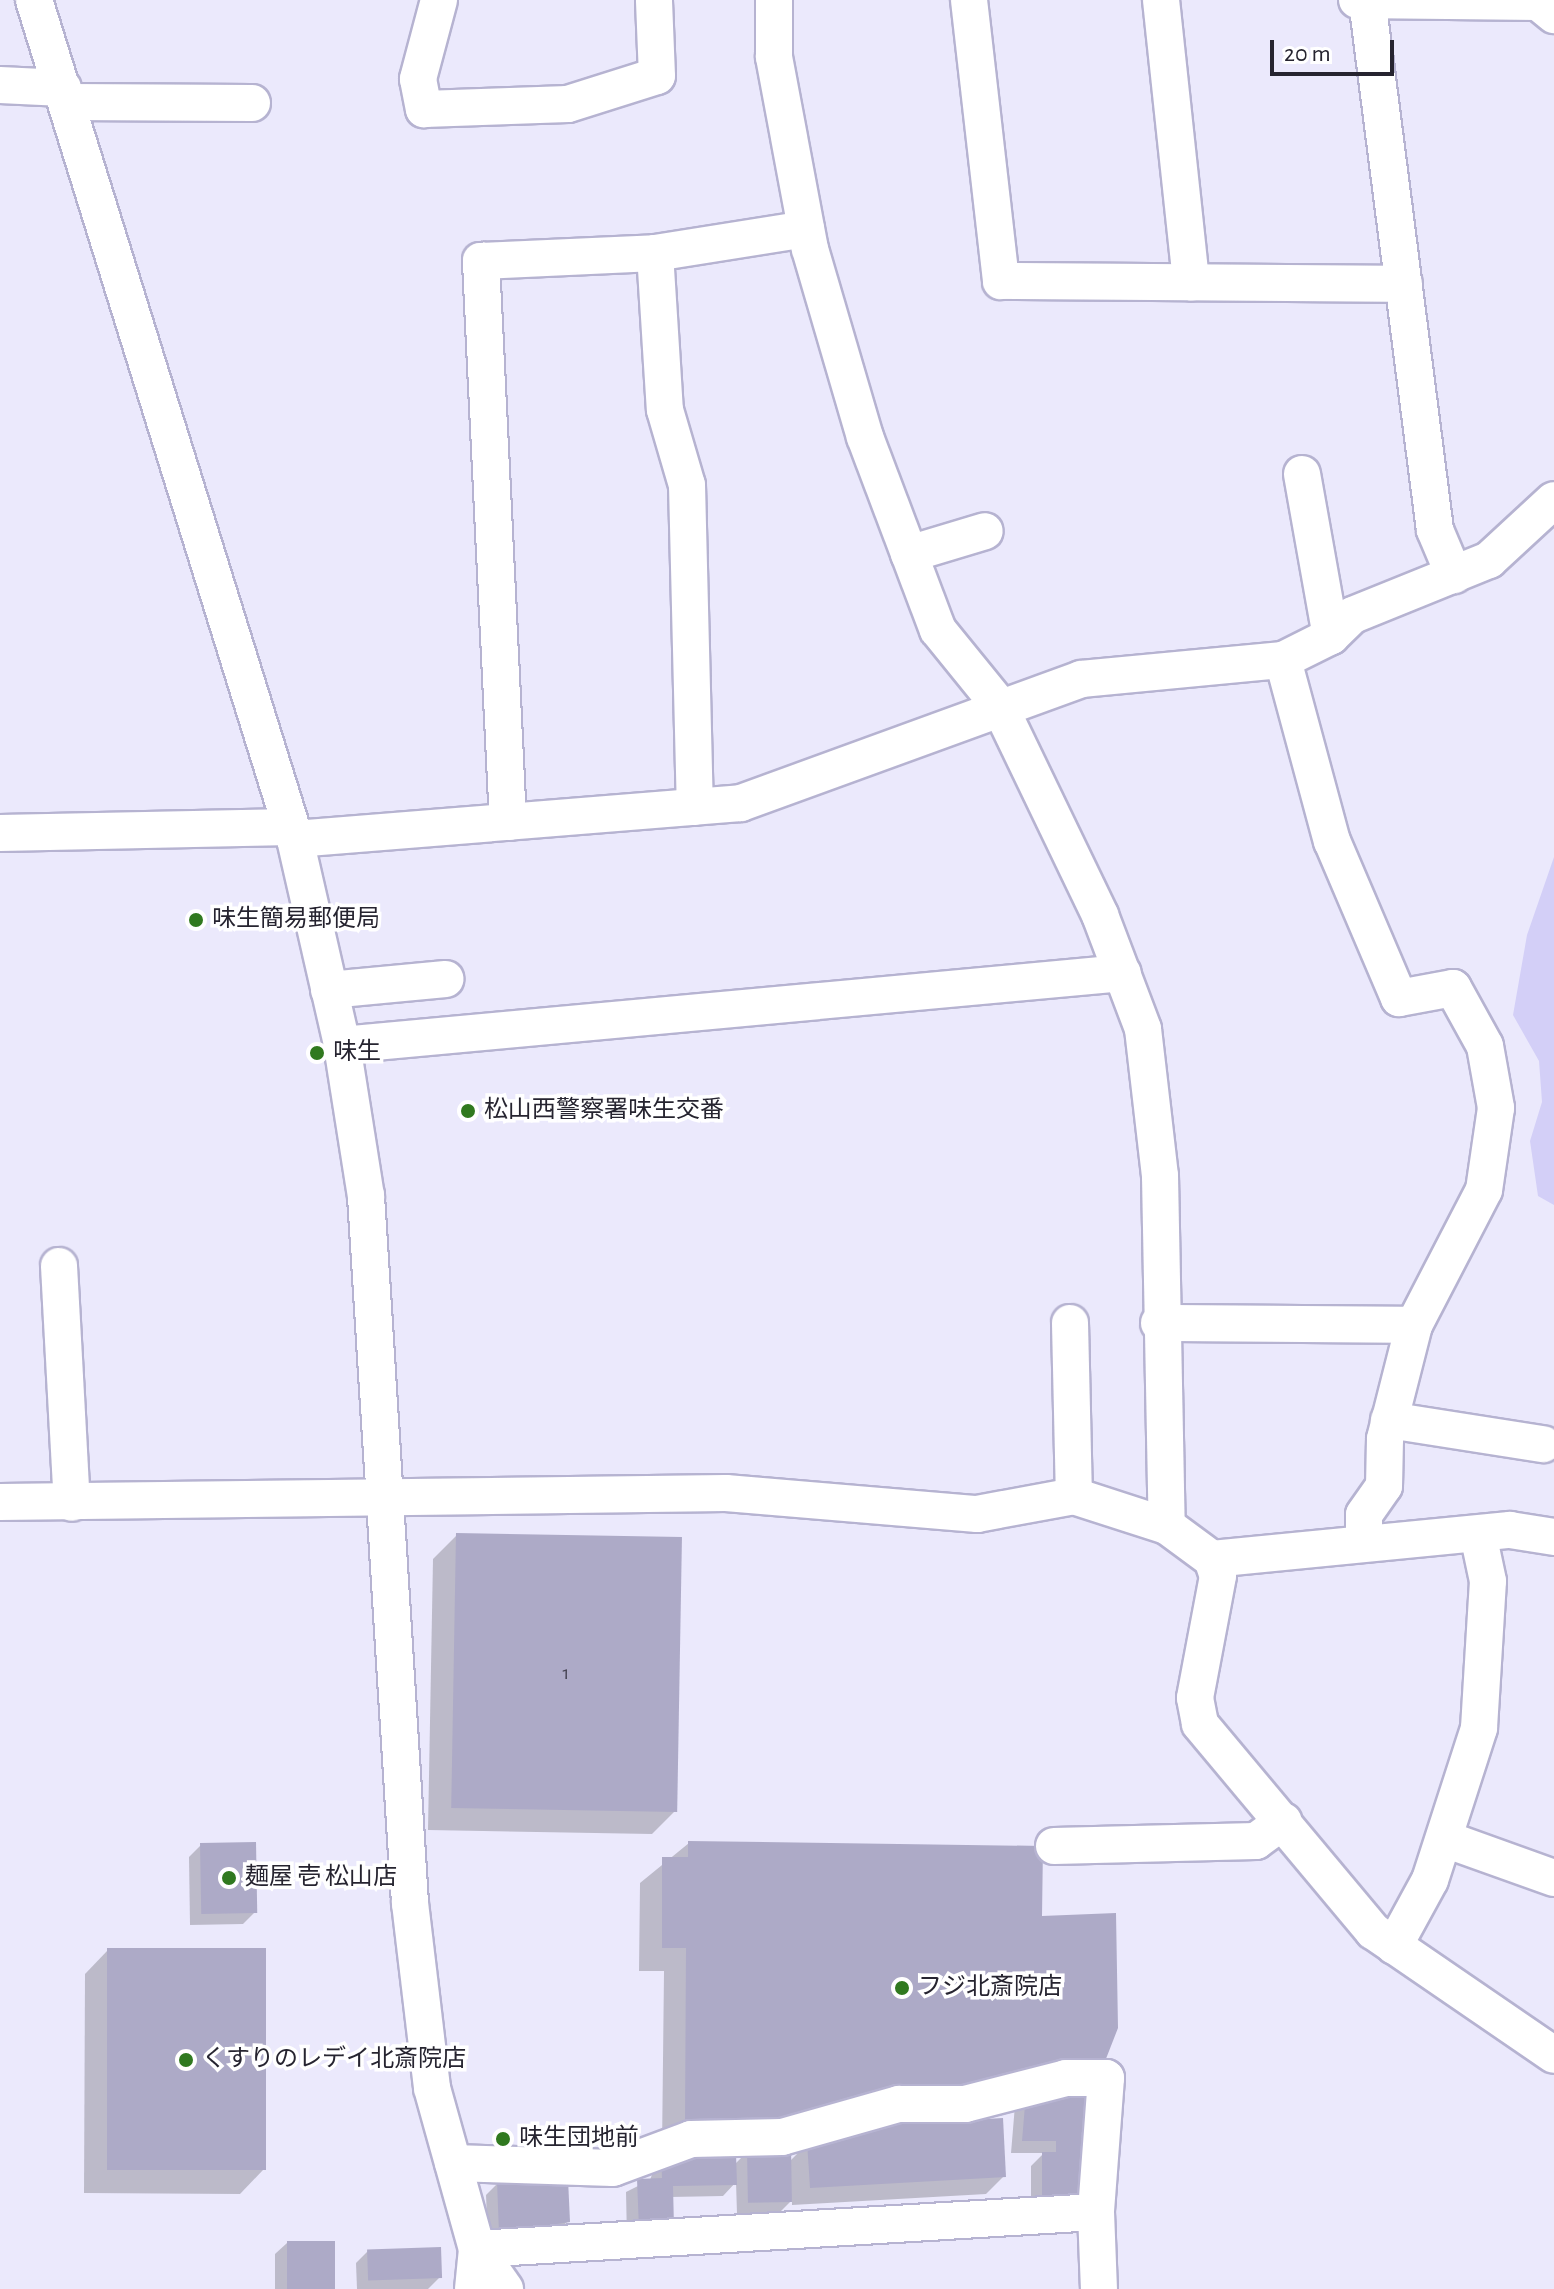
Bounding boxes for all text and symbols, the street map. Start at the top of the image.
scale bar [1274,24,1398,74]
text: 20 m [1284,42,1331,66]
place label: 味生簡易郵便局 [212,906,380,934]
marker: 味生簡易郵便局 [187,911,205,929]
place label: 味生 [333,1039,381,1067]
marker: 味生 [308,1044,326,1062]
place label: 松山西警察署味生交番 [484,1097,724,1125]
marker: 松山西警察署味生交番 [459,1102,477,1120]
house number: 1 [563,1661,569,1685]
place label: 麺屋 壱 松山店 [245,1864,397,1892]
marker: 麺屋 壱 松山店 [220,1869,238,1887]
place label: フジ北斎院店 [918,1974,1062,2002]
marker: フジ北斎院店 [893,1979,911,1997]
place label: くすりのレデイ北斎院店 [202,2046,466,2074]
marker: くすりのレデイ北斎院店 [177,2051,195,2069]
place label: 味生団地前 [519,2125,639,2153]
marker: 味生団地前 [494,2130,512,2148]

